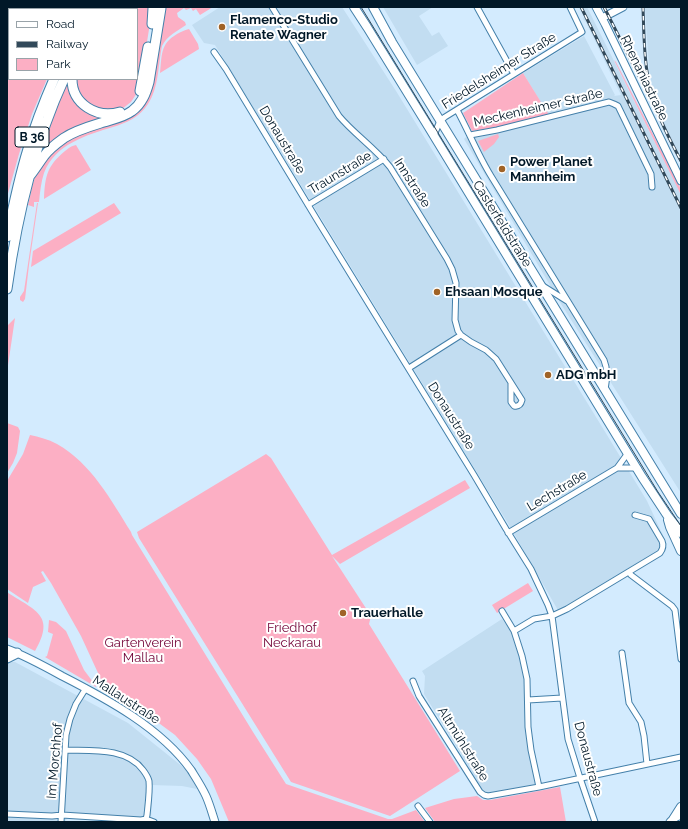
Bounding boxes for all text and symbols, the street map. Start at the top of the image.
legend [8,8,138,80]
place label: Flamenco-Studio Renate Wagner [230,12,338,43]
text: Road [46,17,75,31]
marker: Flamenco-Studio Renate Wagner [217,22,227,32]
street label: Friedelsheimer Straße [439,29,559,113]
street label: Rhenaniastraße [617,33,671,123]
text: Railway [46,37,88,51]
text: Park [46,57,71,71]
street label: Meckenheimer Straße [472,86,604,130]
street label: Donaustraße [256,103,308,177]
road number: B 36 [15,127,49,147]
street label: Traunstraße [306,148,374,198]
place label: Power Planet Mannheim [510,154,592,185]
street label: Innstraße [390,156,434,210]
marker: Power Planet Mannheim [497,164,507,174]
street label: Casterfeldstraße [469,178,535,270]
place label: Ehsaan Mosque [445,284,542,300]
marker: Ehsaan Mosque [432,287,442,297]
place label: ADG mbH [556,367,617,383]
marker: ADG mbH [543,370,553,380]
street label: Donaustraße [424,379,478,453]
street label: Lechstraße [524,467,590,515]
place label: Trauerhalle [351,605,423,621]
marker: Trauerhalle [338,608,348,618]
park label: Friedhof Neckarau [263,620,321,651]
park label: Gartenverein Mallau [105,635,181,666]
street label: Mallaustraße [89,672,163,728]
street label: Altmühlstraße [434,704,492,784]
street label: Donaustraße [571,720,605,798]
street label: Im Morchhof [44,722,66,800]

